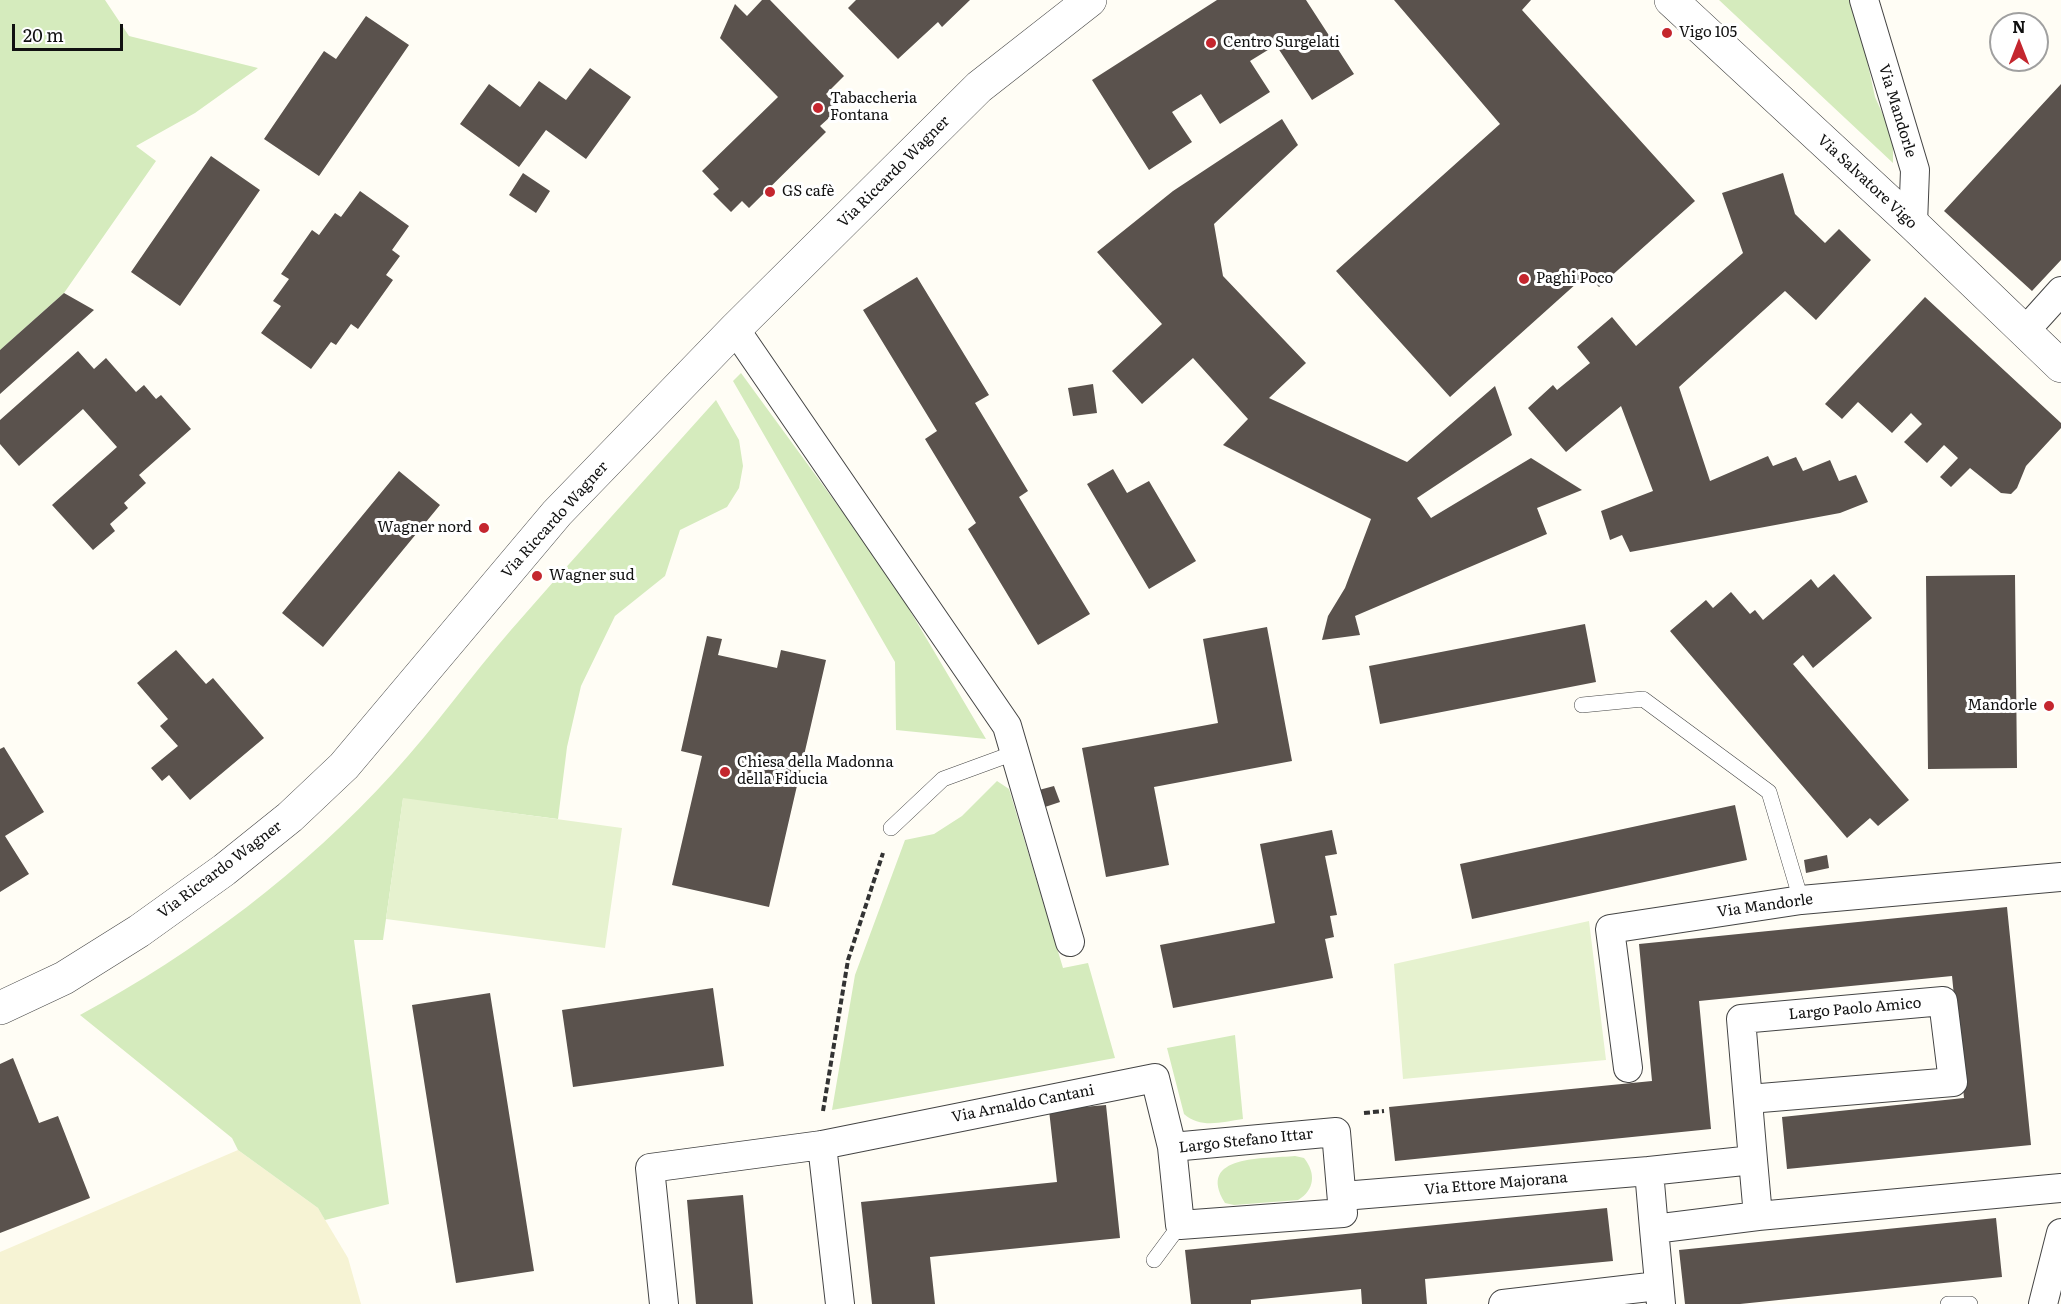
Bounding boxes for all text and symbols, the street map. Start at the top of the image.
scale bar [15,12,126,50]
north arrow [1989,12,2049,72]
text: N [2012,14,2026,38]
text: 20 m [23,21,64,48]
place label: Vigo 105 [1679,24,1737,42]
marker: Vigo 105 [1660,26,1674,40]
place label: Centro Surgelati [1223,34,1340,52]
marker: Centro Surgelati [1204,36,1218,50]
street label: Via Mandorle [1874,62,1920,160]
place label: Tabaccheria Fontana [830,90,917,125]
marker: Tabaccheria Fontana [811,101,825,115]
street label: Via Riccardo Wagner [834,112,954,232]
street label: Via Salvatore Vigo [1813,131,1921,233]
place label: GS cafè [782,183,834,201]
marker: GS cafè [763,185,777,199]
place label: Paghi Poco [1536,270,1613,288]
marker: Paghi Poco [1517,272,1531,286]
street label: Via Riccardo Wagner [498,458,612,582]
place label: Wagner nord [377,519,472,537]
marker: Wagner nord [477,521,491,535]
place label: Wagner sud [549,567,635,585]
marker: Wagner sud [530,569,544,583]
place label: Mandorle [1967,697,2037,715]
marker: Mandorle [2042,699,2056,713]
place label: Chiesa della Madonna della Fiducia [737,754,894,789]
marker: Chiesa della Madonna della Fiducia [718,765,732,779]
street label: Via Riccardo Wagner [154,818,286,922]
street label: Via Mandorle [1716,890,1814,922]
street label: Largo Paolo Amico [1788,994,1922,1024]
street label: Via Arnaldo Cantani [950,1081,1096,1127]
street label: Largo Stefano Ittar [1178,1125,1314,1157]
street label: Via Ettore Majorana [1424,1169,1568,1199]

